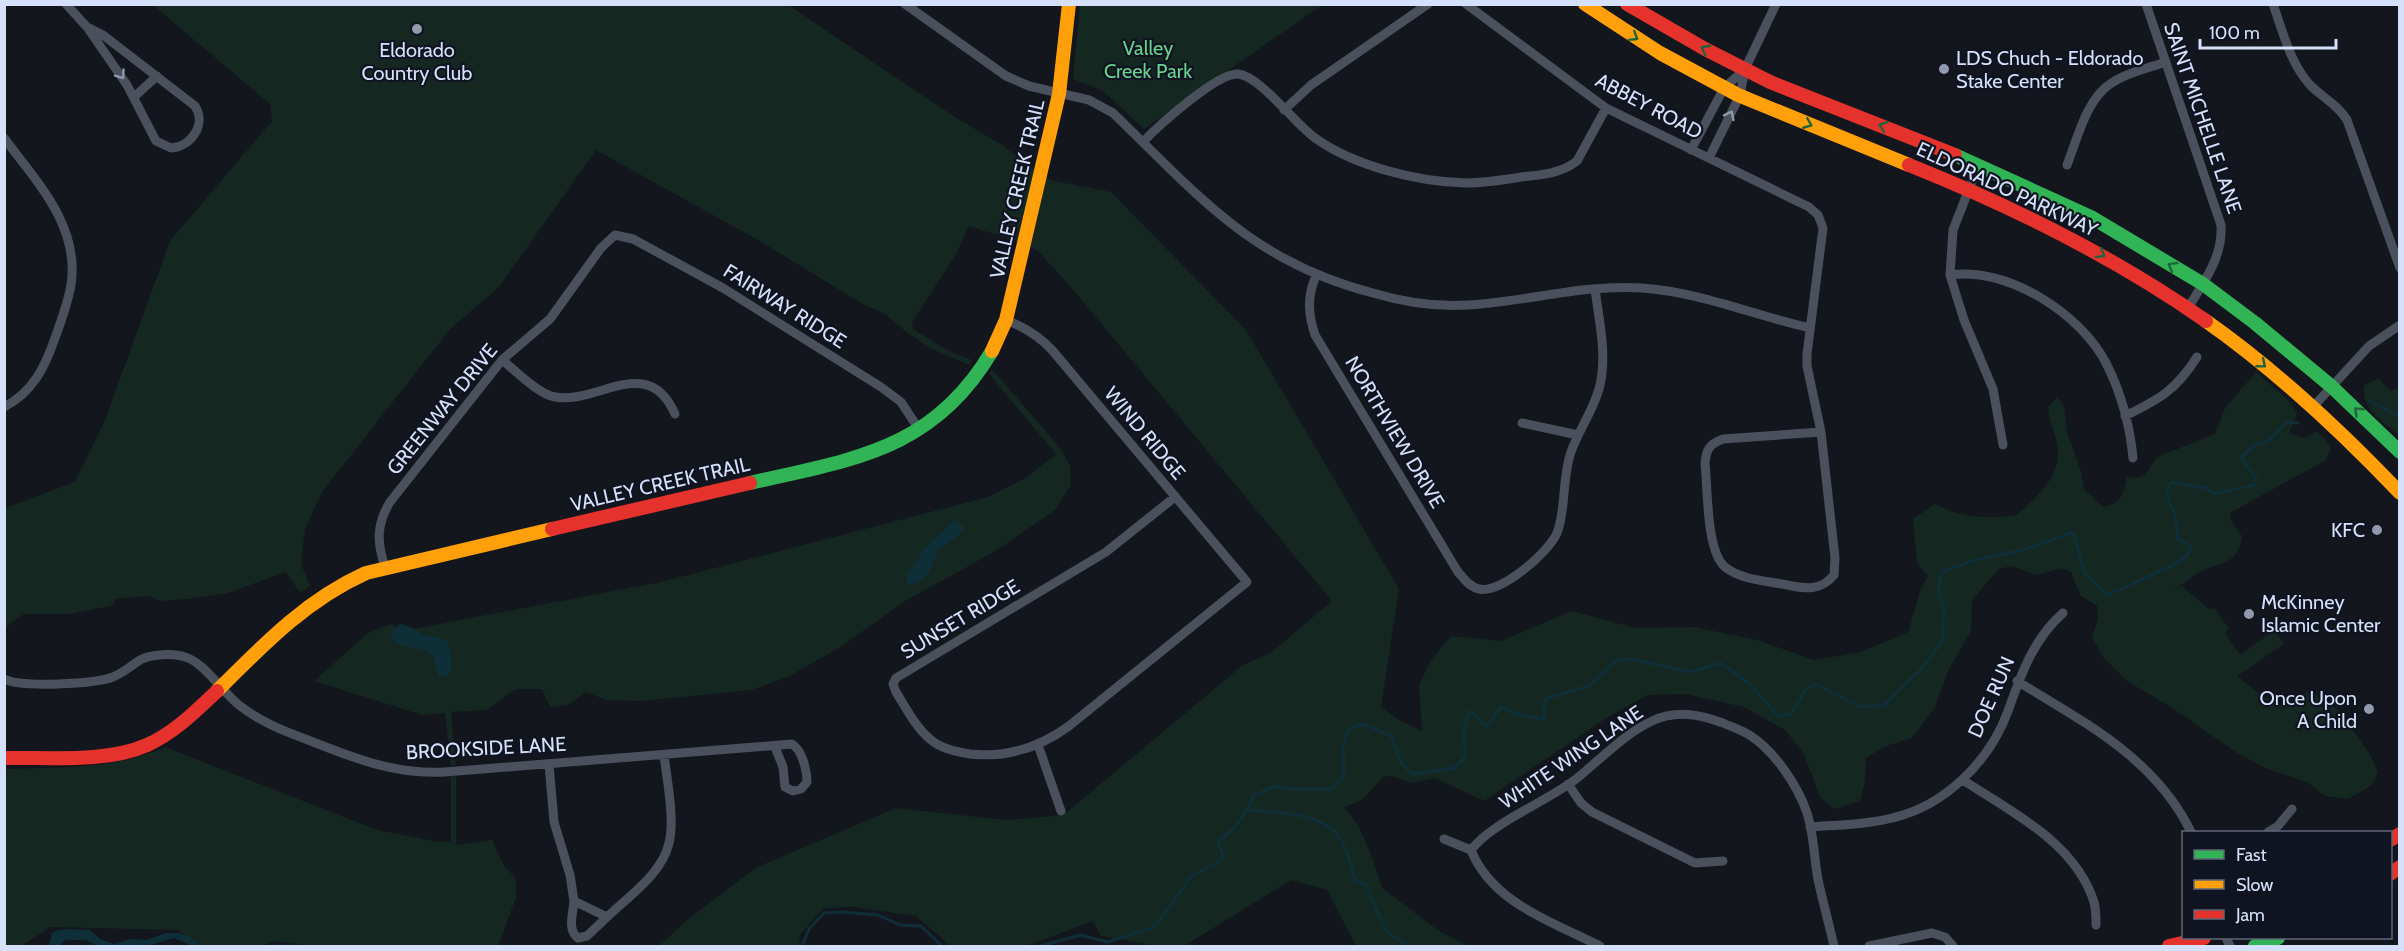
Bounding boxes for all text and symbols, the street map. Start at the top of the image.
scale bar [2200,12,2336,50]
street label: SAINT MICHELLE LANE [2159,19,2247,217]
marker: Eldorado Country Club [410,22,424,36]
text: 100 m [2209,22,2260,44]
one-way arrow [1627,30,1638,41]
park label: Valley Creek Park [1104,36,1192,83]
place label: Eldorado Country Club [362,38,472,85]
one-way arrow [1700,45,1711,56]
place label: LDS Chuch - Eldorado Stake Center [1956,46,2143,93]
marker: LDS Chuch - Eldorado Stake Center [1937,62,1951,76]
street label: ABBEY ROAD [1592,68,1706,144]
one-way arrow [113,69,124,80]
street label: VALLEY CREEK TRAIL [985,97,1049,281]
one-way arrow [1723,110,1734,121]
one-way arrow [1801,117,1812,129]
one-way arrow [1878,121,1889,134]
street label: ELDORADO PARKWAY [1913,137,2102,242]
one-way arrow [2095,247,2105,258]
street label: FAIRWAY RIDGE [719,259,851,353]
one-way arrow [2168,261,2178,273]
street label: GREENWAY DRIVE [382,339,502,479]
street label: NORTHVIEW DRIVE [1340,352,1450,512]
one-way arrow [2255,357,2266,368]
street label: WIND RIDGE [1099,382,1191,484]
one-way arrow [2355,407,2365,418]
street label: VALLEY CREEK TRAIL [568,452,752,516]
place label: KFC [2331,518,2365,542]
marker: KFC [2370,523,2384,537]
street label: SUNSET RIDGE [896,574,1024,664]
place label: McKinney Islamic Center [2261,590,2381,637]
marker: McKinney Islamic Center [2242,607,2256,621]
street label: DOE RUN [1963,653,2019,741]
place label: Once Upon A Child [2259,686,2357,733]
street label: WHITE WING LANE [1495,700,1647,814]
marker: Once Upon A Child [2362,702,2376,716]
street label: BROOKSIDE LANE [405,732,567,764]
legend [2182,831,2392,939]
text: Fast [2236,844,2267,866]
text: Slow [2236,874,2273,896]
text: Jam [2235,904,2265,926]

